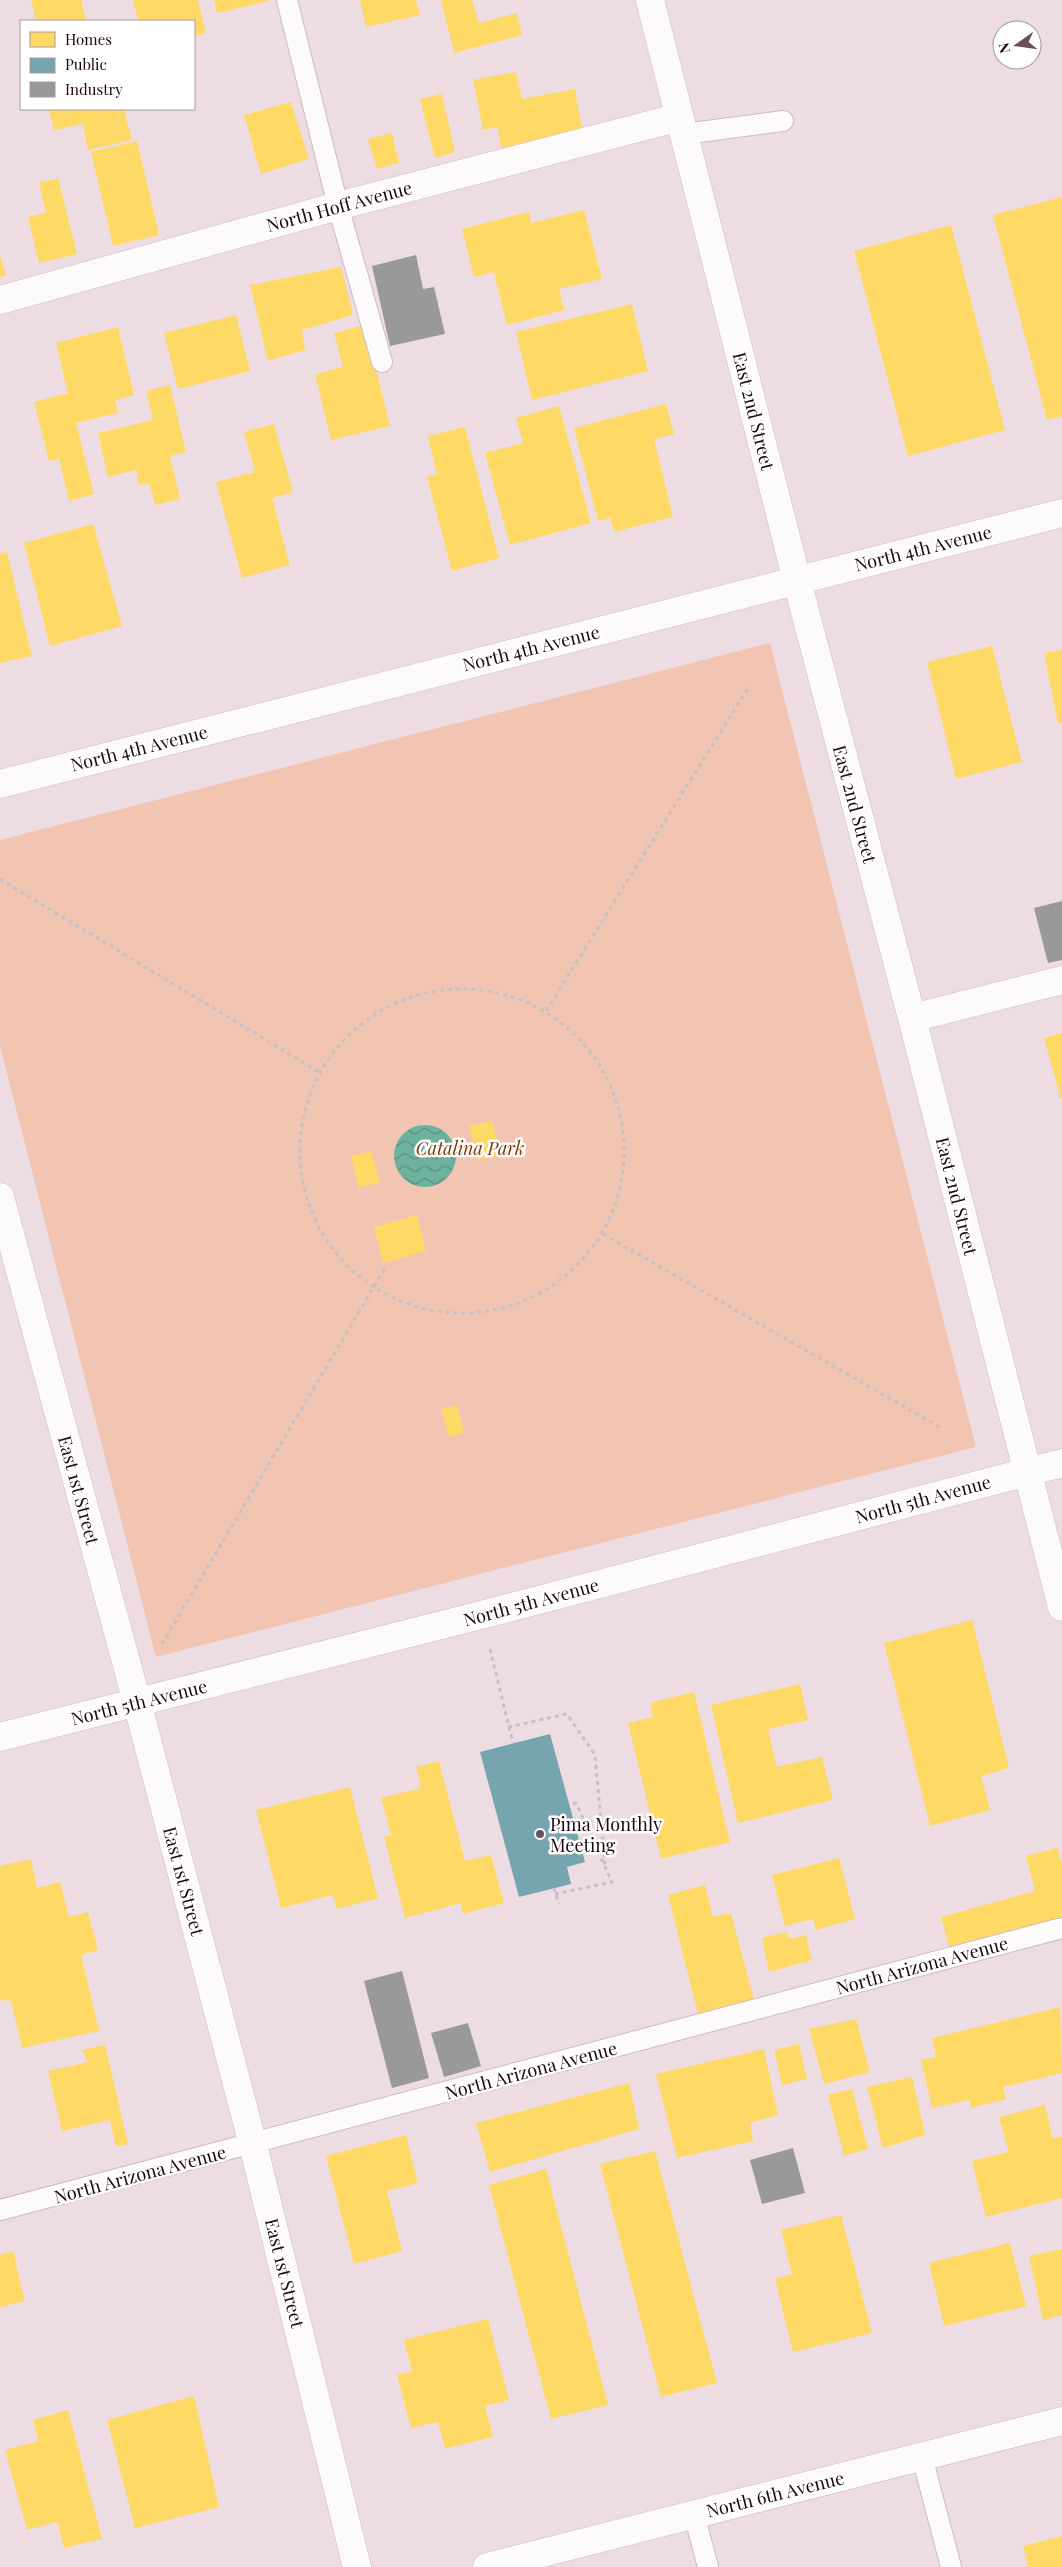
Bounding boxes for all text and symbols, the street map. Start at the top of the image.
legend [20,20,195,110]
north arrow [992,20,1042,70]
text: Homes [65,29,112,49]
text: N [993,41,1014,55]
text: Public [65,54,107,74]
text: Industry [65,79,123,99]
street label: North Hoff Avenue [264,175,414,237]
street label: East 2nd Street [728,349,780,473]
street label: North 4th Avenue [852,519,994,577]
street label: North 4th Avenue [460,619,602,677]
street label: North 4th Avenue [68,719,210,777]
street label: East 2nd Street [828,742,882,866]
street label: East 2nd Street [931,1134,983,1258]
park label: Catalina Park [416,1136,524,1160]
street label: East 1st Street [53,1433,105,1548]
street label: North 5th Avenue [853,1469,993,1529]
street label: North 5th Avenue [461,1572,601,1632]
street label: North 5th Avenue [68,1673,210,1731]
place label: Pima Monthly Meeting [550,1812,662,1857]
street label: East 1st Street [158,1824,210,1939]
marker: Pima Monthly Meeting [534,1828,546,1840]
street label: North Arizona Avenue [833,1931,1011,1999]
street label: North Arizona Avenue [442,2036,620,2104]
street label: North Arizona Avenue [51,2140,229,2208]
street label: East 1st Street [260,2216,310,2331]
street label: North 6th Avenue [704,2465,846,2523]

